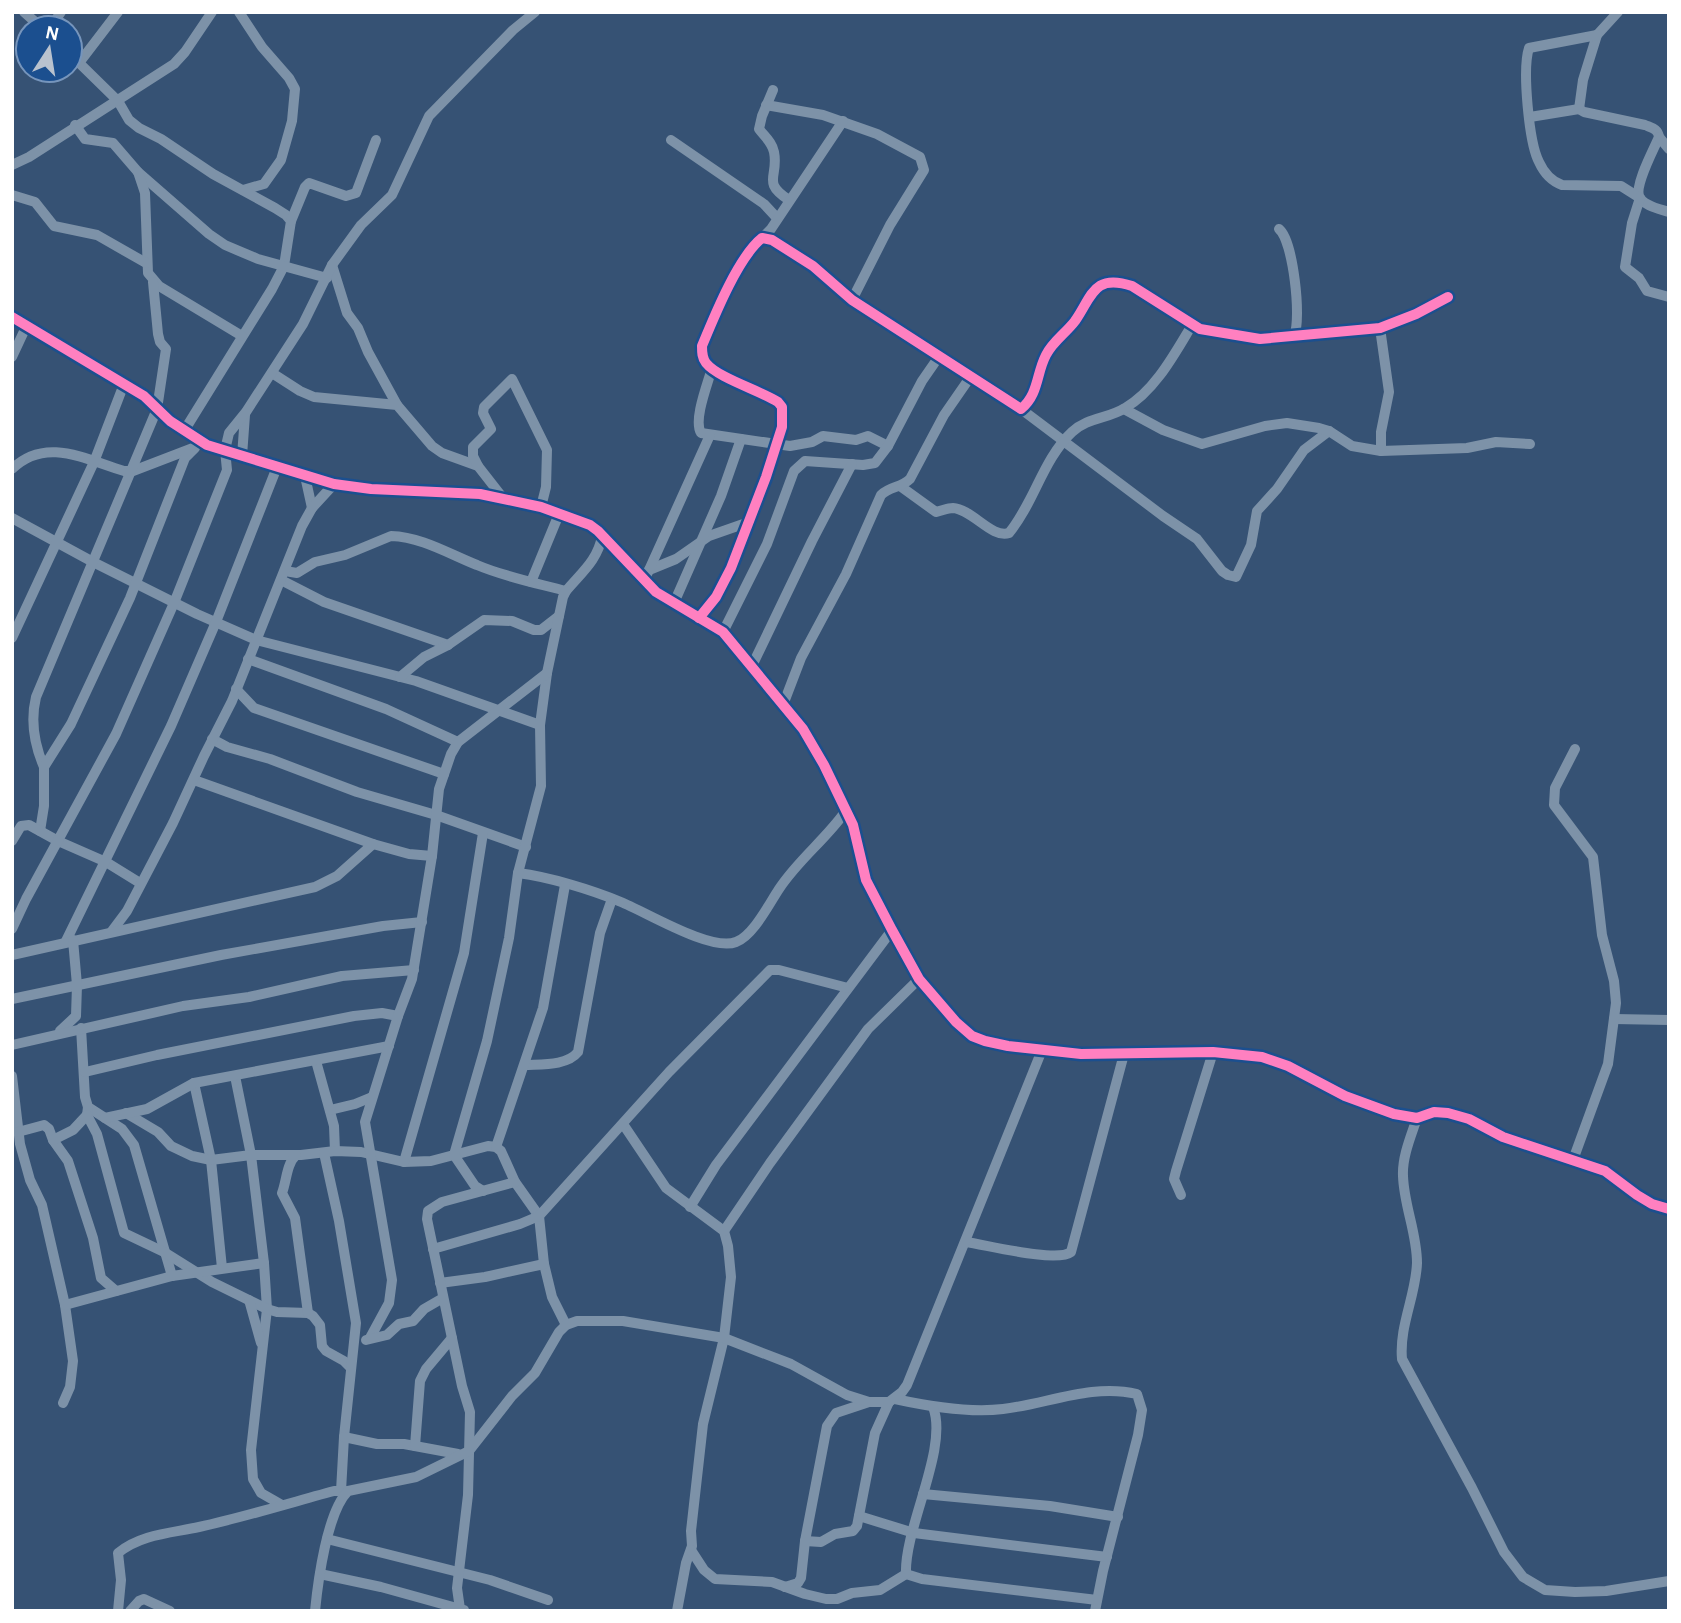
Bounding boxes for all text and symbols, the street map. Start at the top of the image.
north arrow [14,14,84,84]
text: N [44,23,61,45]

